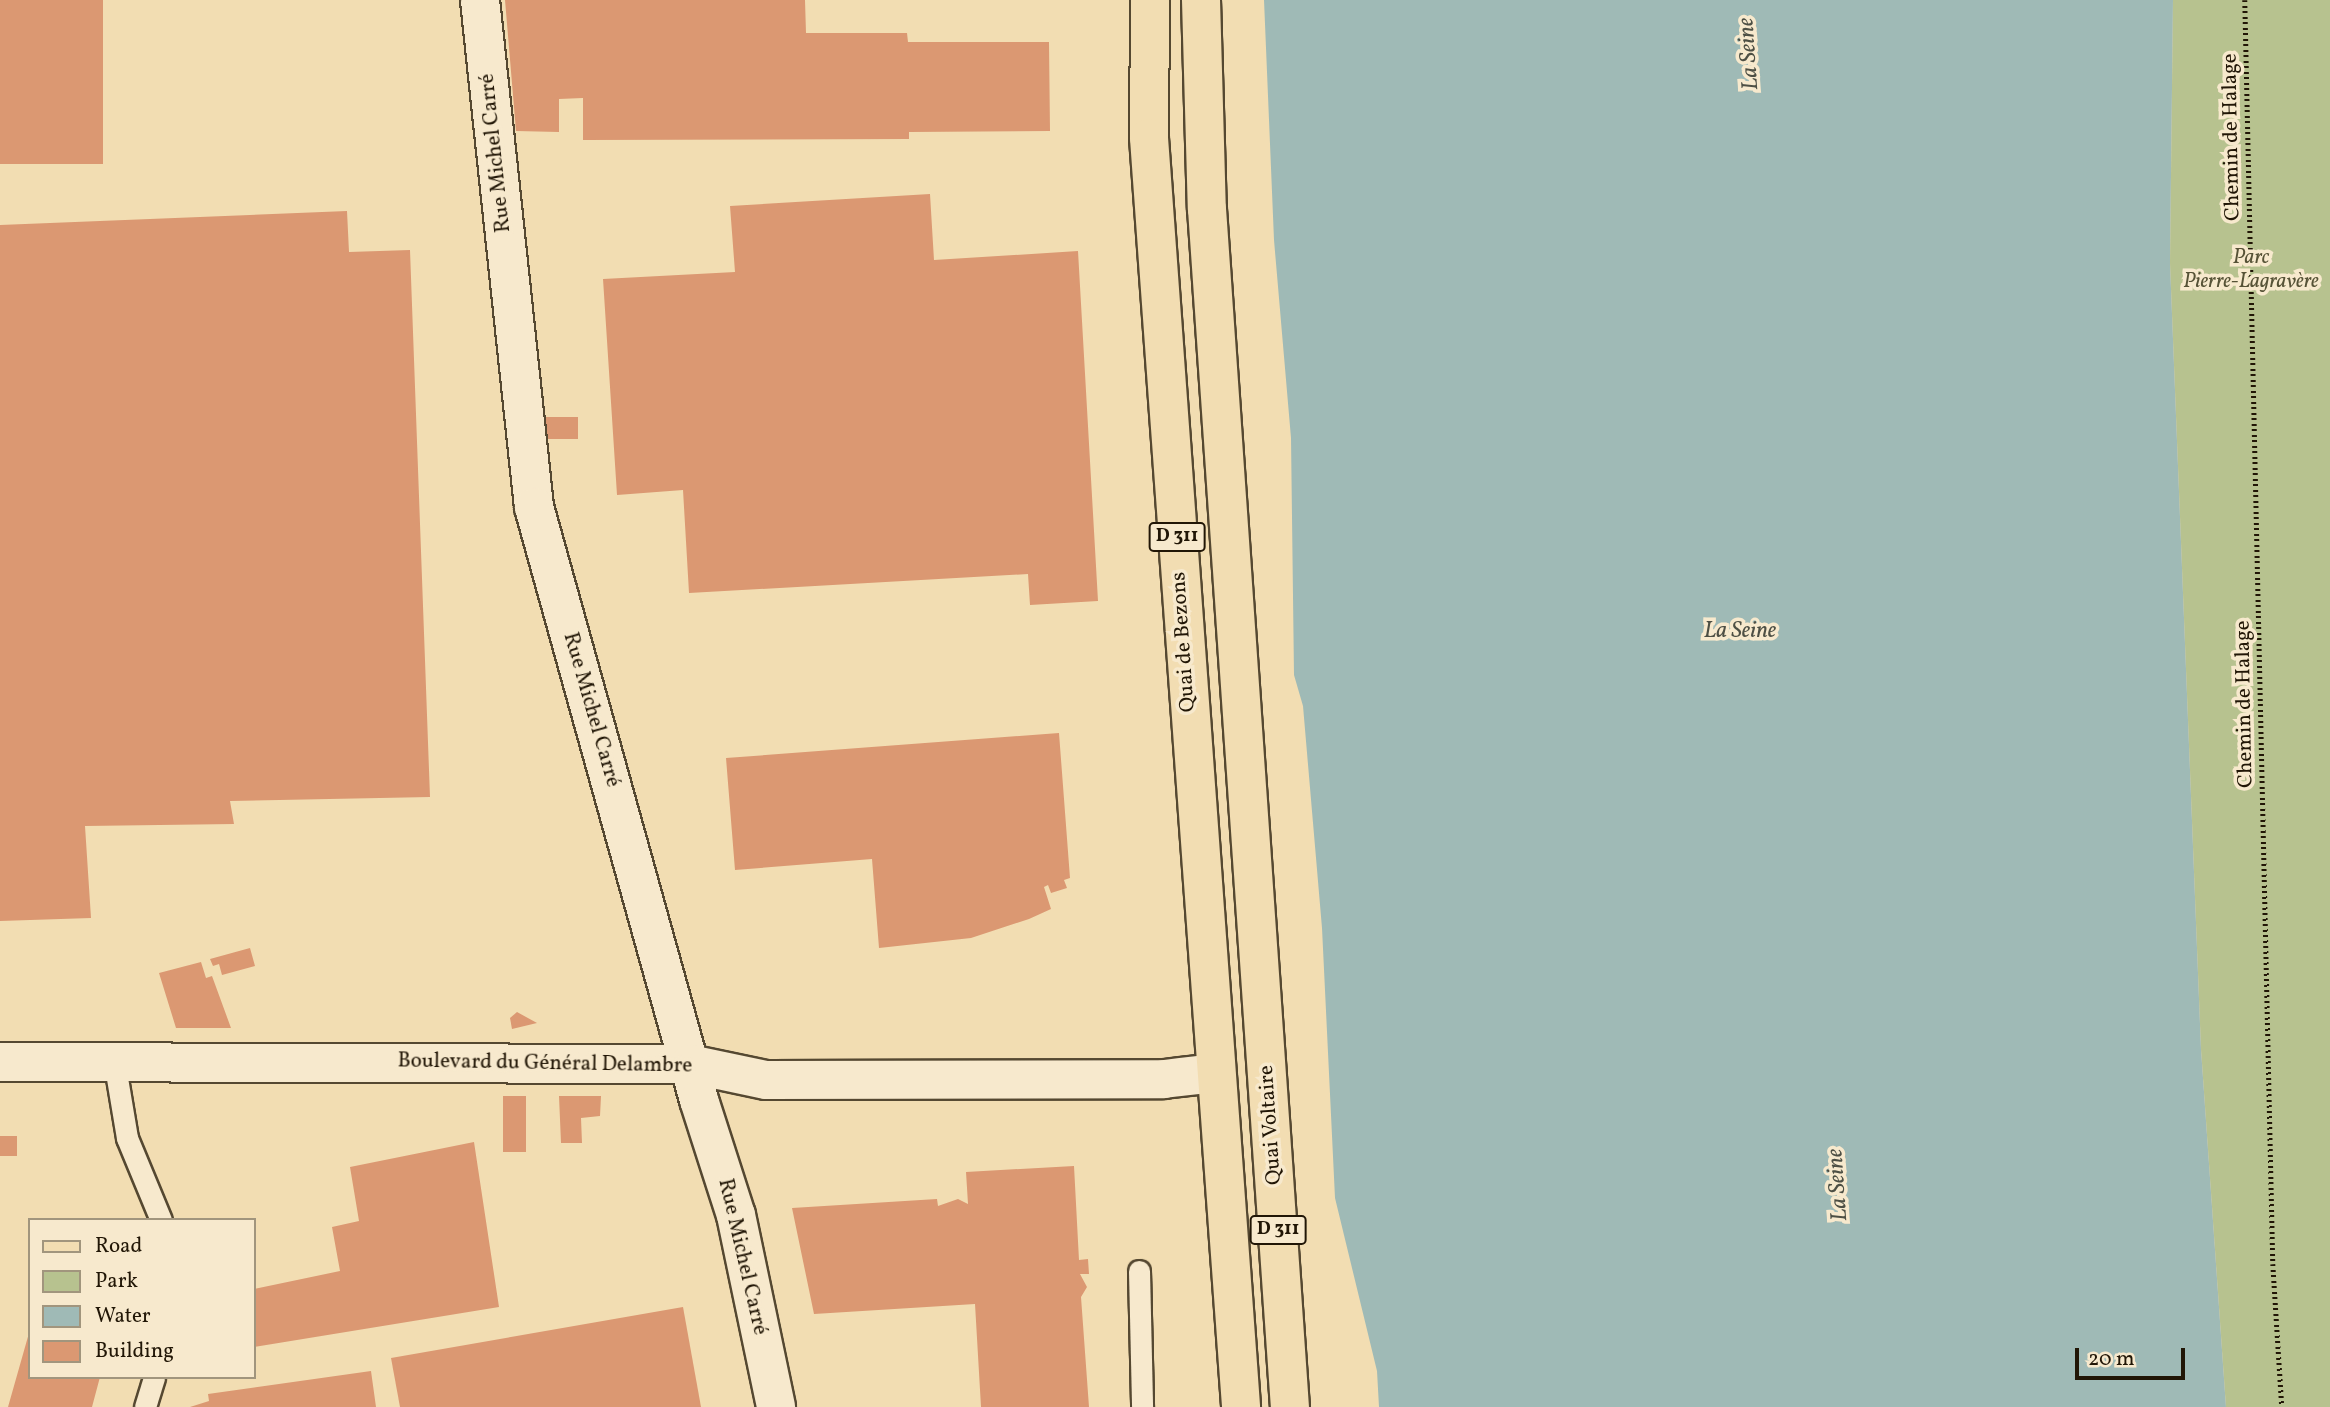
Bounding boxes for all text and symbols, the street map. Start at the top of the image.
water label: La Seine [1733,17,1765,91]
street label: Chemin de Halage [2218,53,2246,221]
street label: Rue Michel Carré [475,72,517,234]
park label: Parc Pierre-Lagravère [2183,245,2319,295]
road number: D 311 [1147,522,1207,552]
street label: Quai de Bezons [1167,571,1201,713]
water label: La Seine [1704,617,1776,645]
street label: Chemin de Halage [2231,620,2259,788]
street label: Rue Michel Carré [557,630,625,790]
street label: Boulevard du Général Delambre [397,1049,693,1079]
street label: Quai Voltaire [1254,1064,1288,1186]
water label: La Seine [1822,1148,1854,1222]
street label: Rue Michel Carré [712,1176,772,1338]
road number: D 311 [1248,1214,1308,1246]
legend [28,1218,256,1379]
text: Road [95,1232,142,1261]
text: Park [95,1267,138,1296]
text: Water [95,1302,151,1331]
scale bar [2078,1334,2188,1378]
text: Building [95,1337,174,1366]
text: 20 m [2088,1345,2134,1374]

